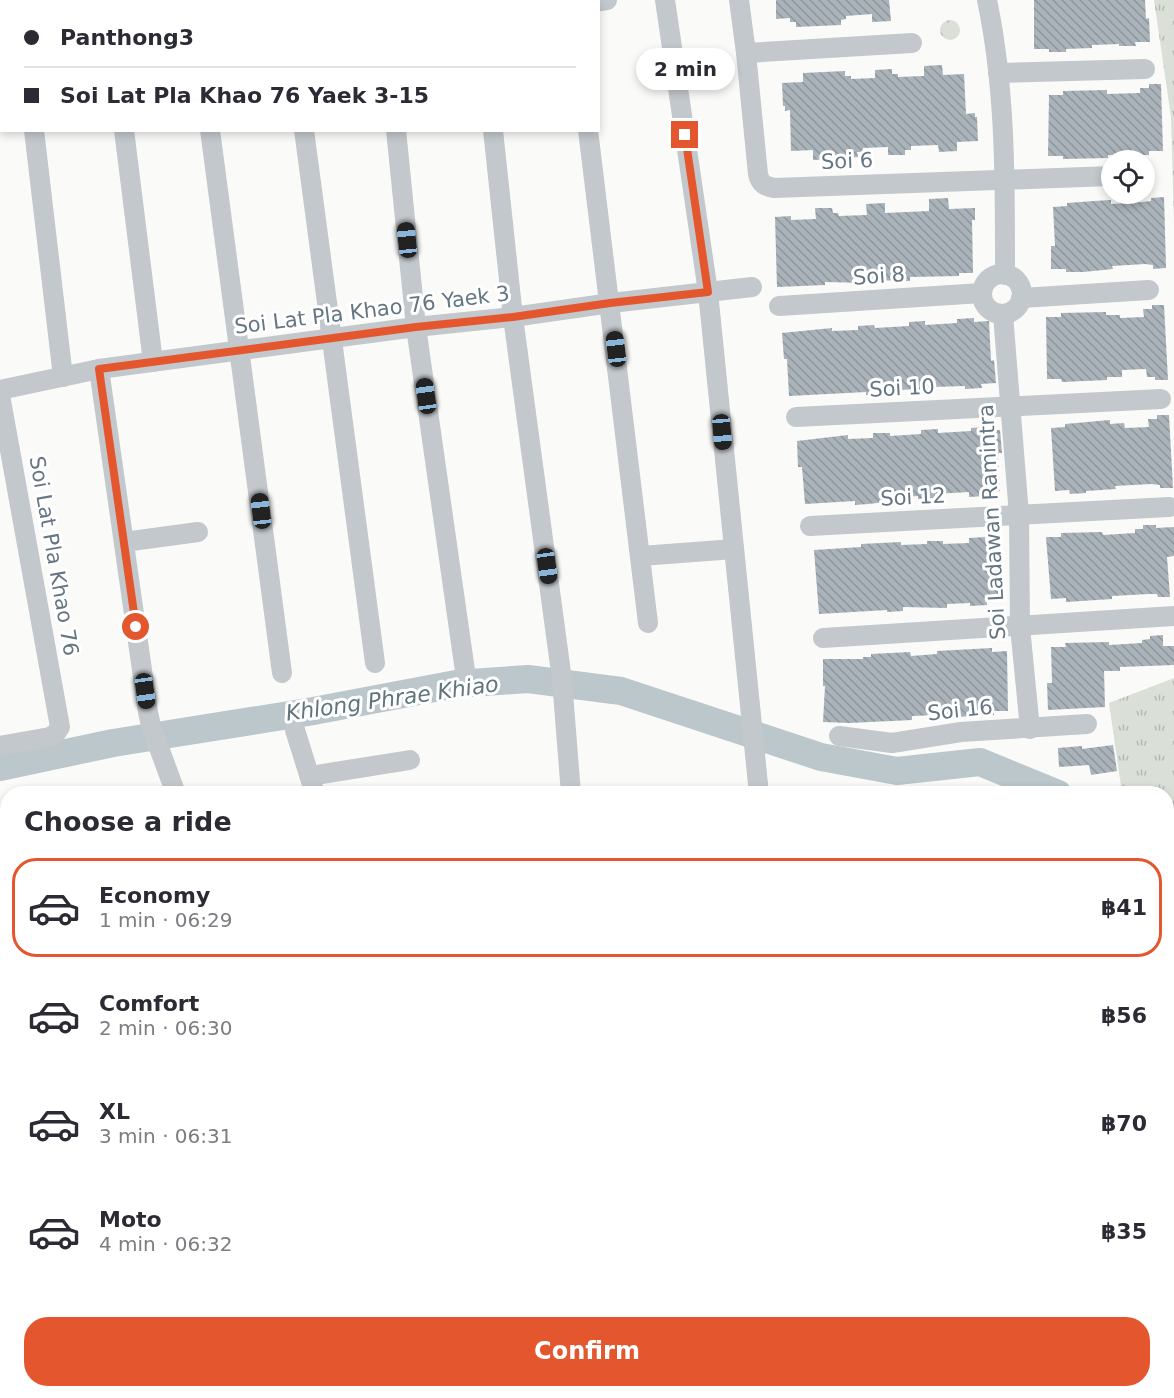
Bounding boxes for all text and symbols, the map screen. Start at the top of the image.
text: Panthong3 [60,25,194,50]
callout: 2 min [636,48,734,90]
text: 2 min [654,57,717,81]
text: Soi Lat Pla Khao 76 Yaek 3-15 [60,83,429,108]
route end [671,121,698,148]
street label: Soi 6 [821,148,873,174]
map controls [1101,150,1155,204]
button: locate [1101,150,1155,204]
car [396,221,418,259]
street label: Soi 8 [852,262,906,290]
street label: Soi Lat Pla Khao 76 Yaek 3 [233,281,511,339]
car [605,330,627,368]
street label: Soi 10 [869,374,935,402]
car [415,377,437,415]
street label: Soi Ladawan Ramintra [974,404,1010,640]
car [711,413,733,451]
street label: Soi Lat Pla Khao 76 [25,454,83,658]
street label: Soi 12 [880,483,946,511]
car [250,492,272,530]
car [536,547,558,585]
route start [122,613,149,640]
water label: Khlong Phrae Khiao [284,671,500,726]
car [134,672,156,710]
street label: Soi 16 [926,695,994,725]
text: Choose a ride [24,806,232,837]
icon: car [27,881,81,935]
text: Economy [99,883,210,908]
text: ฿41 [1101,895,1147,920]
text: 1 min · 06:29 [99,908,233,932]
icon: car [27,989,81,1043]
text: Comfort [99,991,199,1016]
text: ฿56 [1101,1003,1147,1028]
text: 2 min · 06:30 [99,1016,233,1040]
icon: car [27,1097,81,1151]
text: XL [99,1099,130,1124]
text: ฿70 [1101,1111,1147,1136]
text: 3 min · 06:31 [99,1124,233,1148]
icon: car [27,1205,81,1259]
text: Moto [99,1207,162,1232]
text: ฿35 [1101,1219,1147,1244]
text: 4 min · 06:32 [99,1232,233,1256]
button: Confirm [24,1317,1150,1386]

